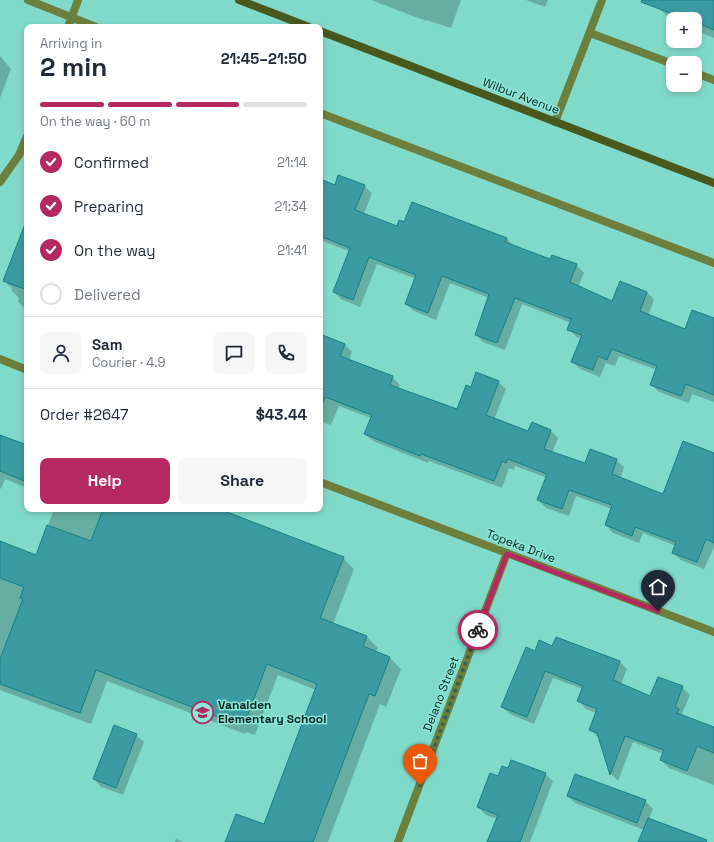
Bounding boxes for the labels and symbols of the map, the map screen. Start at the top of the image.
street label: Wilbur Avenue [480,74,562,118]
street label: Topeka Drive [484,525,558,567]
pin [641,570,675,611]
courier [458,610,498,650]
street label: Delano Street [419,654,463,734]
place label: Vanalden Elementary School [218,697,326,727]
school or university icon: Vanalden Elementary School [190,699,216,725]
pin [403,744,437,785]

